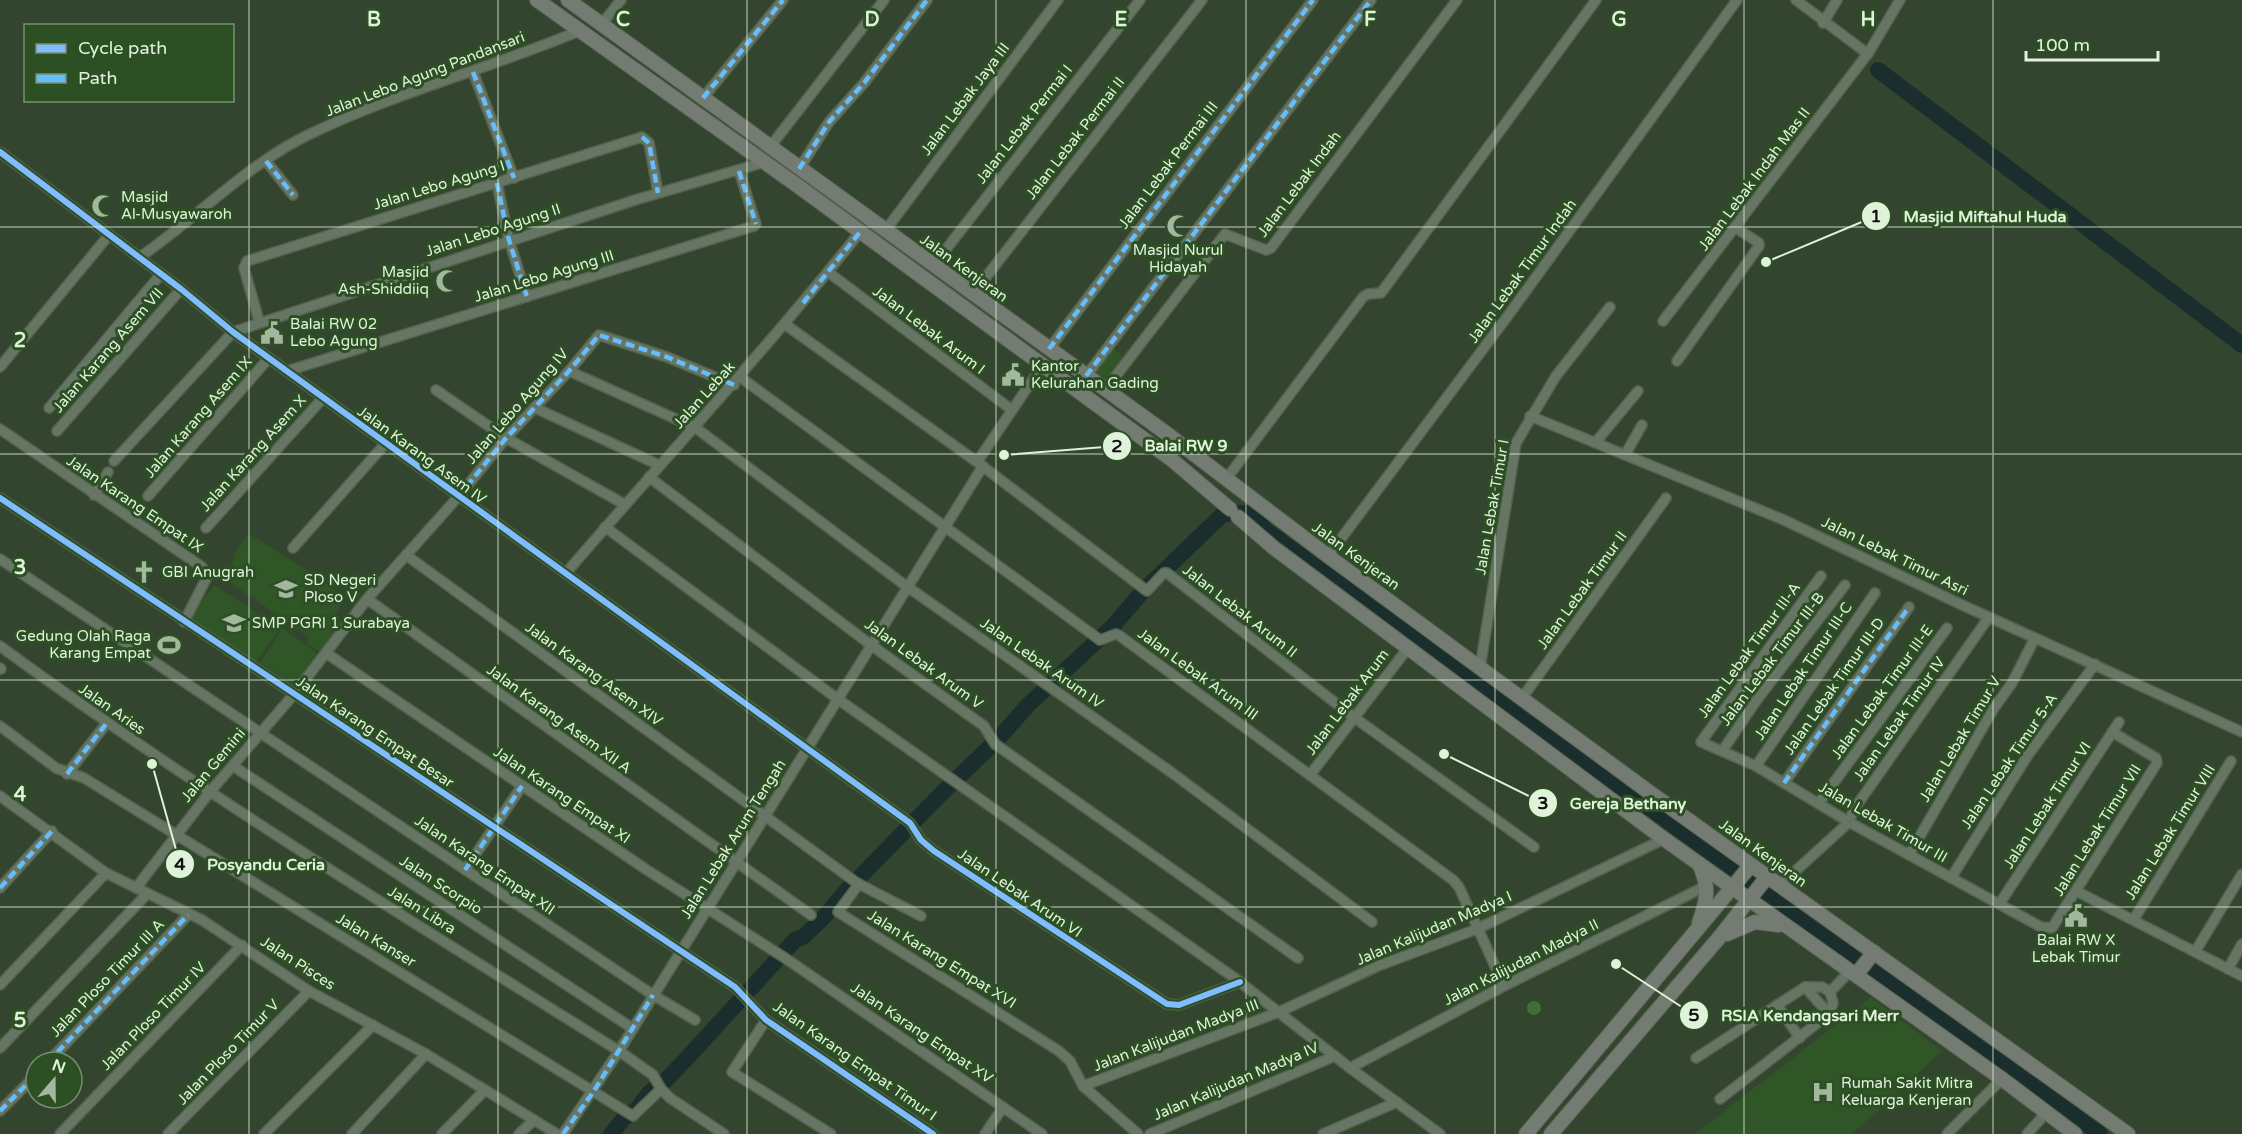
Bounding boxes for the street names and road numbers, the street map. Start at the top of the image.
street label: Jalan Lebo Agung Pandansari [323,28,527,120]
street label: Jalan Lebak Jaya III [917,39,1013,159]
street label: Jalan Lebak Permai I [972,61,1076,187]
street label: Jalan Lebak Permai II [1022,73,1128,203]
street label: Jalan Lebak Permai III [1114,98,1222,232]
street label: Jalan Lebak Indah Mas II [1694,104,1814,254]
street label: Jalan Lebak Indah [1253,127,1345,241]
street label: Jalan Lebo Agung I [371,156,507,214]
street label: Jalan Lebak Timur Indah [1464,196,1580,346]
street label: Jalan Lebo Agung II [423,200,563,260]
street label: Jalan Kenjeran [917,230,1011,306]
street label: Jalan Lebo Agung III [472,246,616,306]
street label: Jalan Lebak Arum I [869,282,989,378]
street label: Jalan Karang Asem VII [49,284,167,416]
street label: Jalan Lebo Agung IV [462,344,572,467]
street label: Jalan Karang Asem IX [140,353,256,481]
street label: Jalan Lebak [669,358,739,432]
street label: Jalan Karang Asem X [196,391,310,515]
street label: Jalan Karang Asem IV [354,402,490,508]
street label: Jalan Lebak Timur I [1471,438,1513,576]
street label: Jalan Karang Empat IX [63,452,207,556]
street label: Jalan Lebak Timur Asri [1819,513,1971,599]
street label: Jalan Kenjeran [1309,518,1403,594]
street label: Jalan Lebak Timur II [1533,527,1631,653]
street label: Jalan Lebak Arum II [1179,561,1301,661]
street label: Jalan Lebak Timur III-A [1694,579,1804,721]
street label: Jalan Lebak Timur III-B [1716,589,1828,729]
street label: Jalan Lebak Timur III-C [1750,599,1856,743]
street label: Jalan Lebak Arum IV [977,614,1107,713]
street label: Jalan Lebak Timur III-D [1780,614,1888,758]
street label: Jalan Lebak Arum V [861,615,987,713]
street label: Jalan Karang Asem XIV [522,618,667,730]
street label: Jalan Lebak Timur III-E [1827,621,1937,763]
street label: Jalan Lebak Arum III [1134,624,1262,724]
street label: Jalan Lebak Arum [1301,646,1393,758]
street label: Jalan Lebak Timur IV [1849,653,1949,785]
street label: Jalan Karang Asem XII A [483,661,635,777]
street label: Jalan Karang Empat Besar [293,672,458,792]
street label: Jalan Lebak Timur V [1915,672,2005,805]
street label: Jalan Aries [75,680,149,738]
street label: Jalan Lebak Timur 5-A [1957,690,2061,832]
street label: Jalan Gemini [177,724,249,806]
street label: Jalan Lebak Timur VI [1999,738,2095,872]
street label: Jalan Karang Empat XI [490,743,634,847]
street label: Jalan Lebak Arum Tengah [677,756,789,922]
street label: Jalan Lebak Timur VII [2049,761,2145,899]
street label: Jalan Lebak Timur VIII [2121,761,2219,903]
street label: Jalan Lebak Timur III [1815,778,1951,866]
street label: Jalan Karang Empat XII [412,811,558,919]
street label: Jalan Kenjeran [1716,815,1810,891]
street label: Jalan Lebak Arum VI [954,845,1086,941]
street label: Jalan Scorpio [396,852,486,918]
street label: Jalan Libra [385,882,459,938]
street label: Jalan Kalijudan Madya I [1353,887,1515,969]
street label: Jalan Karang Empat XVI [864,906,1020,1012]
street label: Jalan Kanser [333,909,419,971]
street label: Jalan Ploso Timur III A [46,915,168,1041]
street label: Jalan Kalijudan Madya II [1440,915,1602,1009]
street label: Jalan Pisces [257,932,339,994]
street label: Jalan Ploso Timur IV [97,958,210,1074]
street label: Jalan Karang Empat XV [848,979,997,1088]
street label: Jalan Ploso Timur V [173,995,283,1108]
street label: Jalan Kalijudan Madya III [1091,995,1261,1075]
street label: Jalan Karang Empat Timur I [770,997,940,1125]
street label: Jalan Kalijudan Madya IV [1151,1038,1322,1124]

